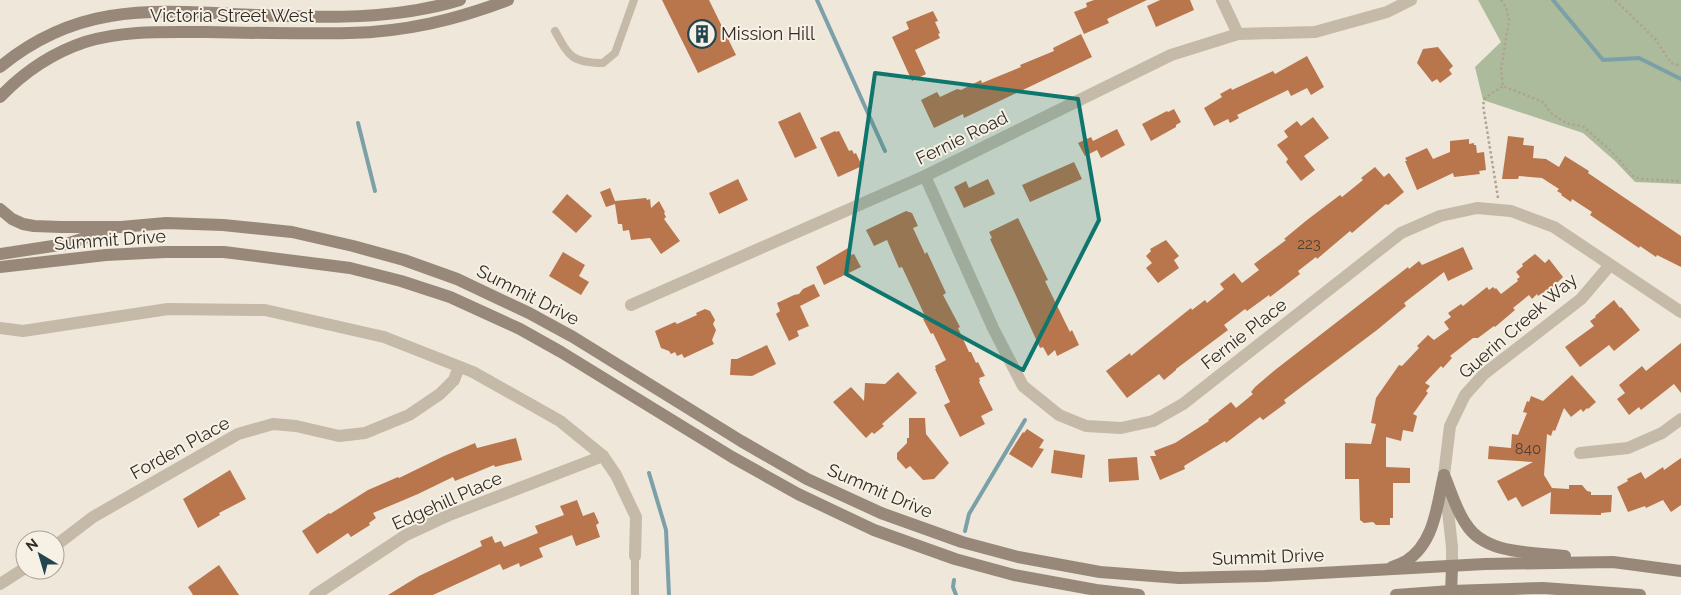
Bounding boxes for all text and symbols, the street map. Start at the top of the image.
street label: Victoria Street West [150,5,314,26]
building icon: Mission Hill [687,19,717,49]
place label: Mission Hill [721,23,815,44]
street label: Fernie Road [912,106,1011,169]
street label: Summit Drive [53,225,167,254]
house number: 223 [1297,235,1321,253]
street label: Summit Drive [473,260,583,330]
street label: Guerin Creek Way [1454,268,1581,383]
street label: Fernie Place [1197,293,1291,374]
street label: Forden Place [127,412,233,483]
house number: 840 [1515,440,1541,458]
street label: Summit Drive [824,459,936,522]
street label: Edgehill Place [389,467,505,534]
north arrow [15,530,65,580]
text: N [23,535,41,554]
street label: Summit Drive [1212,544,1325,569]

